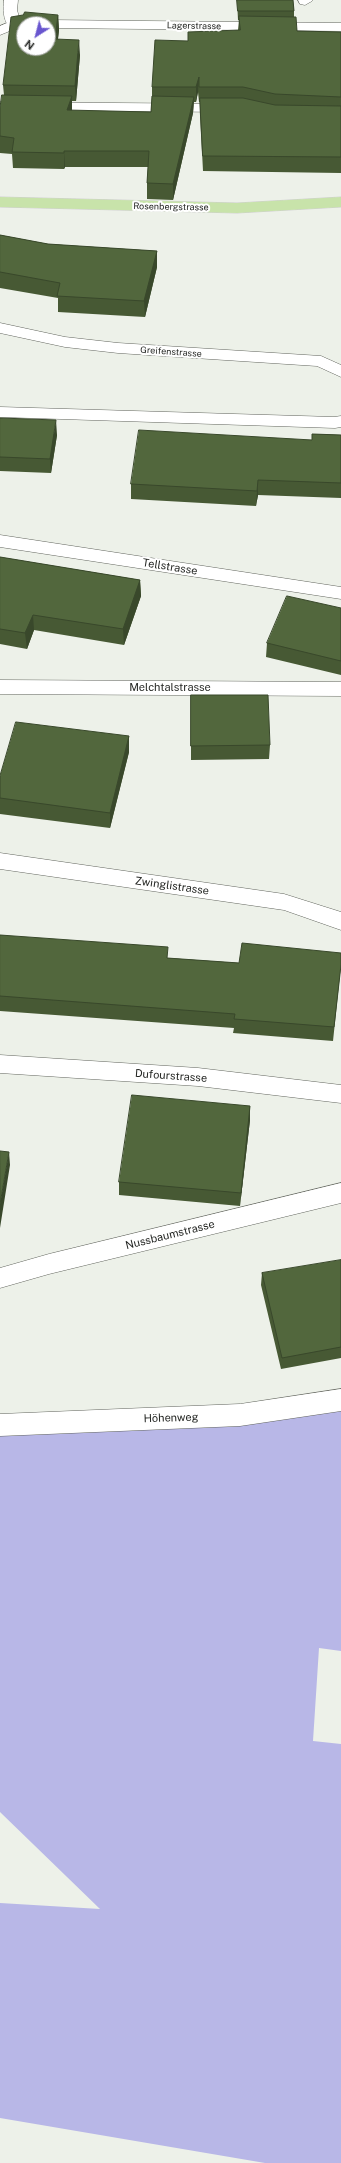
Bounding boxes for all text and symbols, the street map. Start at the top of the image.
north arrow [16,16,56,56]
street label: Lagerstrasse [167,20,221,32]
text: N [23,38,37,52]
street label: Rosenbergstrasse [133,201,209,213]
street label: Greifenstrasse [140,344,202,360]
street label: Tellstrasse [142,556,198,578]
street label: Melchtalstrasse [129,681,211,695]
street label: Zwinglistrasse [134,874,210,898]
street label: Dufourstrasse [134,1067,208,1085]
street label: Nussbaumstrasse [124,1218,216,1252]
street label: Höhenweg [143,1410,199,1426]

